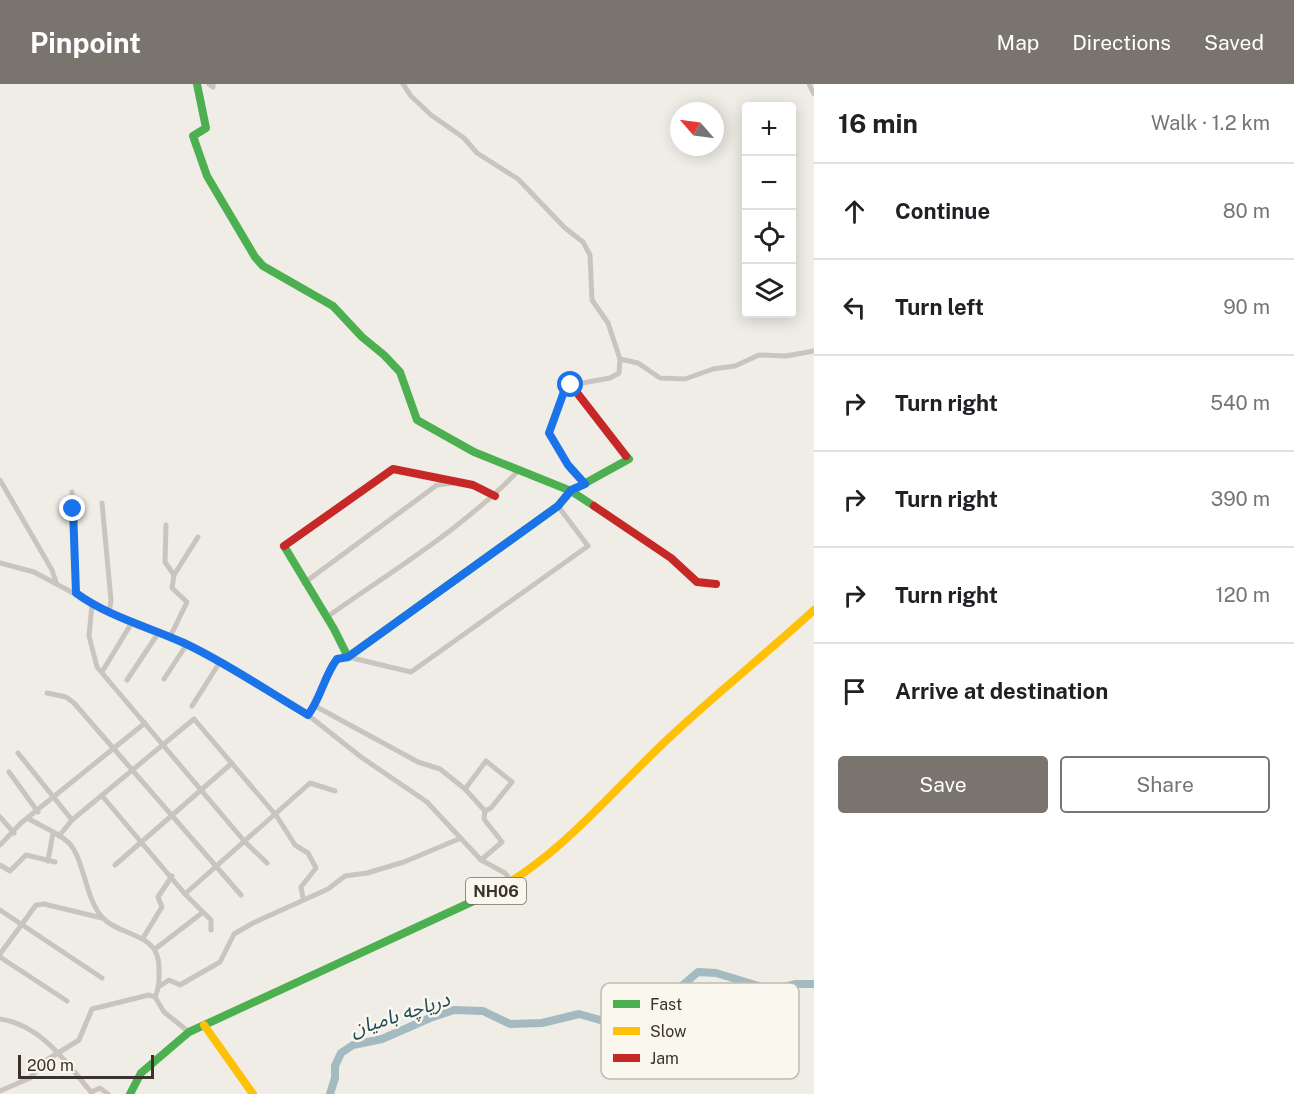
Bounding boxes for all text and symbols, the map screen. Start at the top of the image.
text: Pinpoint [30,26,141,59]
text: Map [997,30,1039,55]
text: Directions [1072,30,1171,55]
text: Saved [1204,30,1264,55]
north arrow [670,102,724,156]
map controls [742,102,796,318]
button: + [742,102,796,156]
text: 16 min [838,108,918,139]
text: Walk · 1.2 km [1151,111,1270,135]
button: − [742,156,796,210]
icon: ahead [838,195,871,228]
text: Continue [895,198,990,224]
text: 80 m [1223,199,1270,223]
button: locate [742,210,796,264]
button: layers [742,264,796,318]
icon: left [838,291,871,324]
text: Turn left [895,294,984,320]
text: 90 m [1223,295,1270,319]
route start [557,371,583,397]
icon: right [838,387,871,420]
text: Turn right [895,390,998,416]
text: 540 m [1210,391,1270,415]
icon: right [838,483,871,516]
text: Turn right [895,486,998,512]
text: 390 m [1211,487,1270,511]
route end [59,495,85,521]
icon: right [838,579,871,612]
text: Turn right [895,582,998,608]
text: 120 m [1216,583,1270,607]
icon: arrive [838,675,871,708]
text: Arrive at destination [895,678,1108,704]
button: Save [838,756,1048,813]
button: Share [1060,756,1270,813]
road number: NH06 [466,878,526,904]
legend [601,983,799,1079]
water label: دریاچه بامیان [347,987,454,1042]
text: Fast [650,995,682,1014]
text: Slow [650,1022,687,1041]
text: Jam [650,1049,679,1068]
scale bar [18,1052,154,1080]
text: 200 m [27,1056,74,1075]

